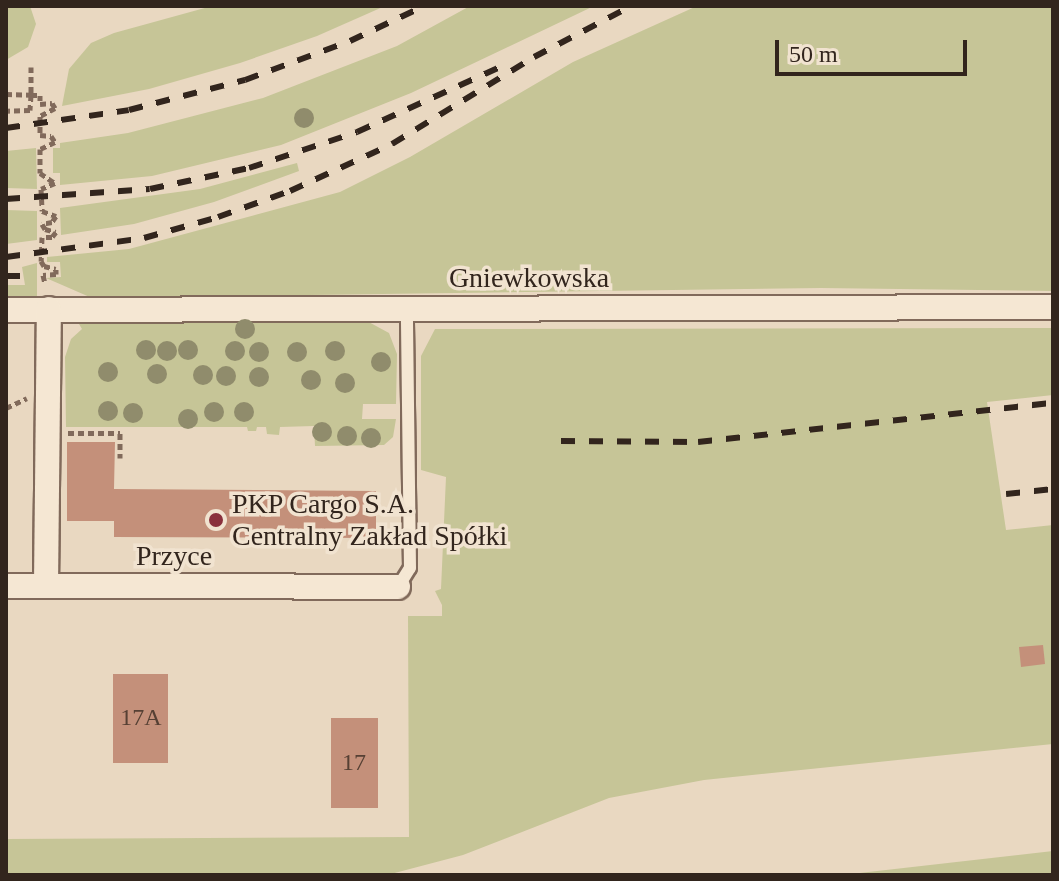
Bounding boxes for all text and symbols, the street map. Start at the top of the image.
scale bar [779,24,971,74]
text: 50 m [789,41,838,67]
street label: Gniewkowska [449,261,609,295]
place label: PKP Cargo S.A. Centralny Zakład Spółki [232,487,507,553]
marker: PKP Cargo S.A. Centralny Zakład Spółki [207,511,225,529]
street label: Przyce [136,539,212,573]
house number: 17A [120,704,162,732]
house number: 17 [342,749,366,777]

